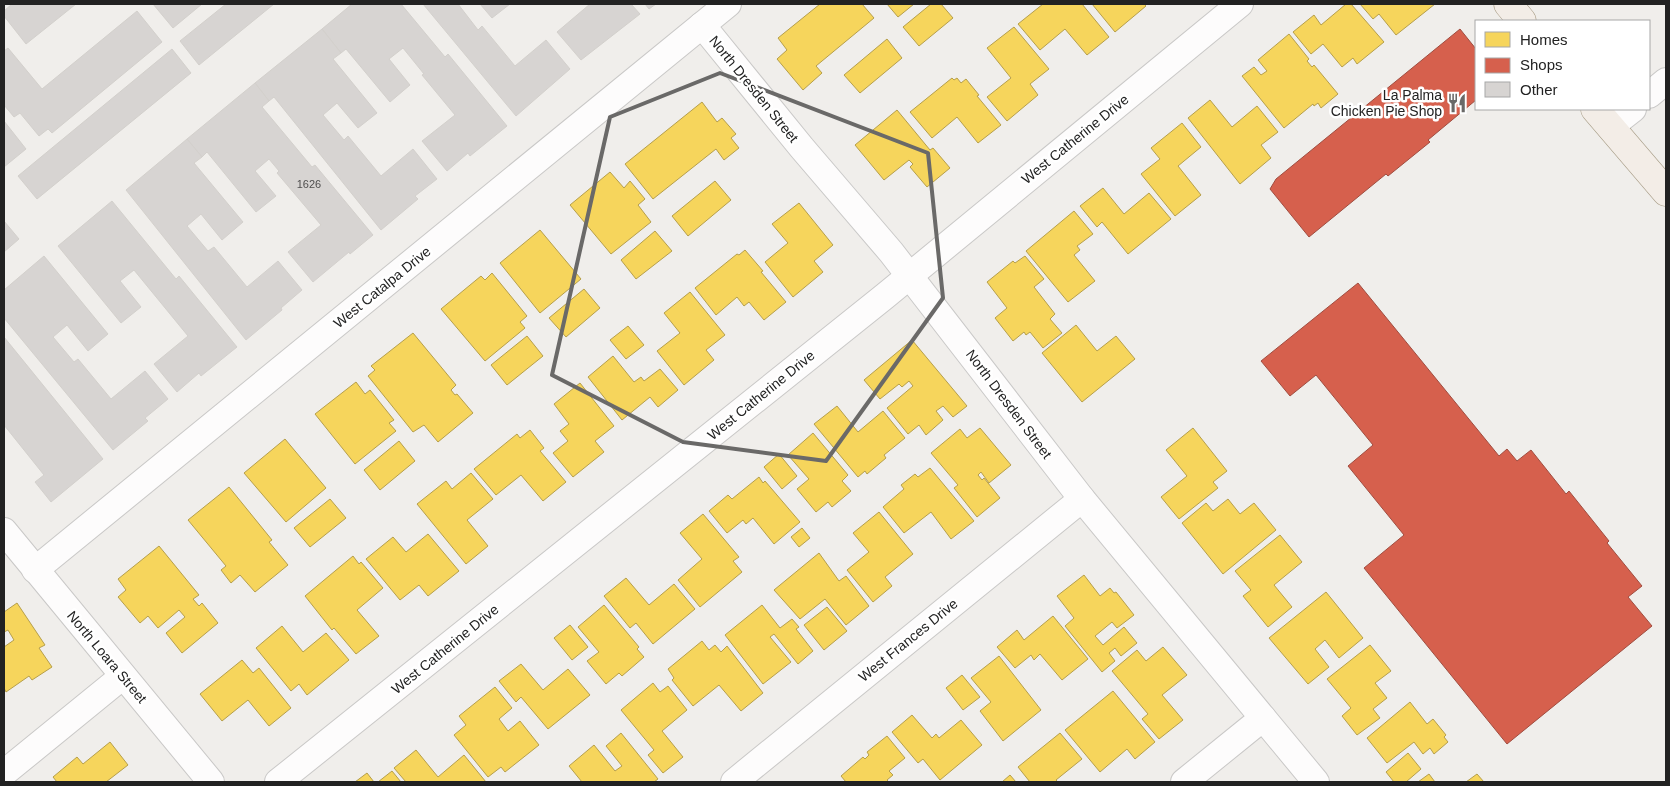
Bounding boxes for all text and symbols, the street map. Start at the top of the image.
legend [1475,20,1650,110]
text: Homes [1520,31,1568,48]
street label: North Dresden Street [706,33,802,146]
text: Shops [1520,56,1563,73]
text: Other [1520,81,1558,98]
place label: La Palma Chicken Pie Shop [1331,87,1442,119]
street label: West Catherine Drive [1018,91,1132,187]
restaurant icon: La Palma Chicken Pie Shop [1446,92,1468,114]
house number: 1626 [297,178,321,190]
street label: West Catalpa Drive [330,243,434,331]
street label: North Dresden Street [963,346,1055,462]
street label: West Catherine Drive [704,347,818,443]
street label: West Frances Drive [855,595,961,685]
street label: West Catherine Drive [388,601,502,697]
street label: North Loara Street [64,608,150,706]

